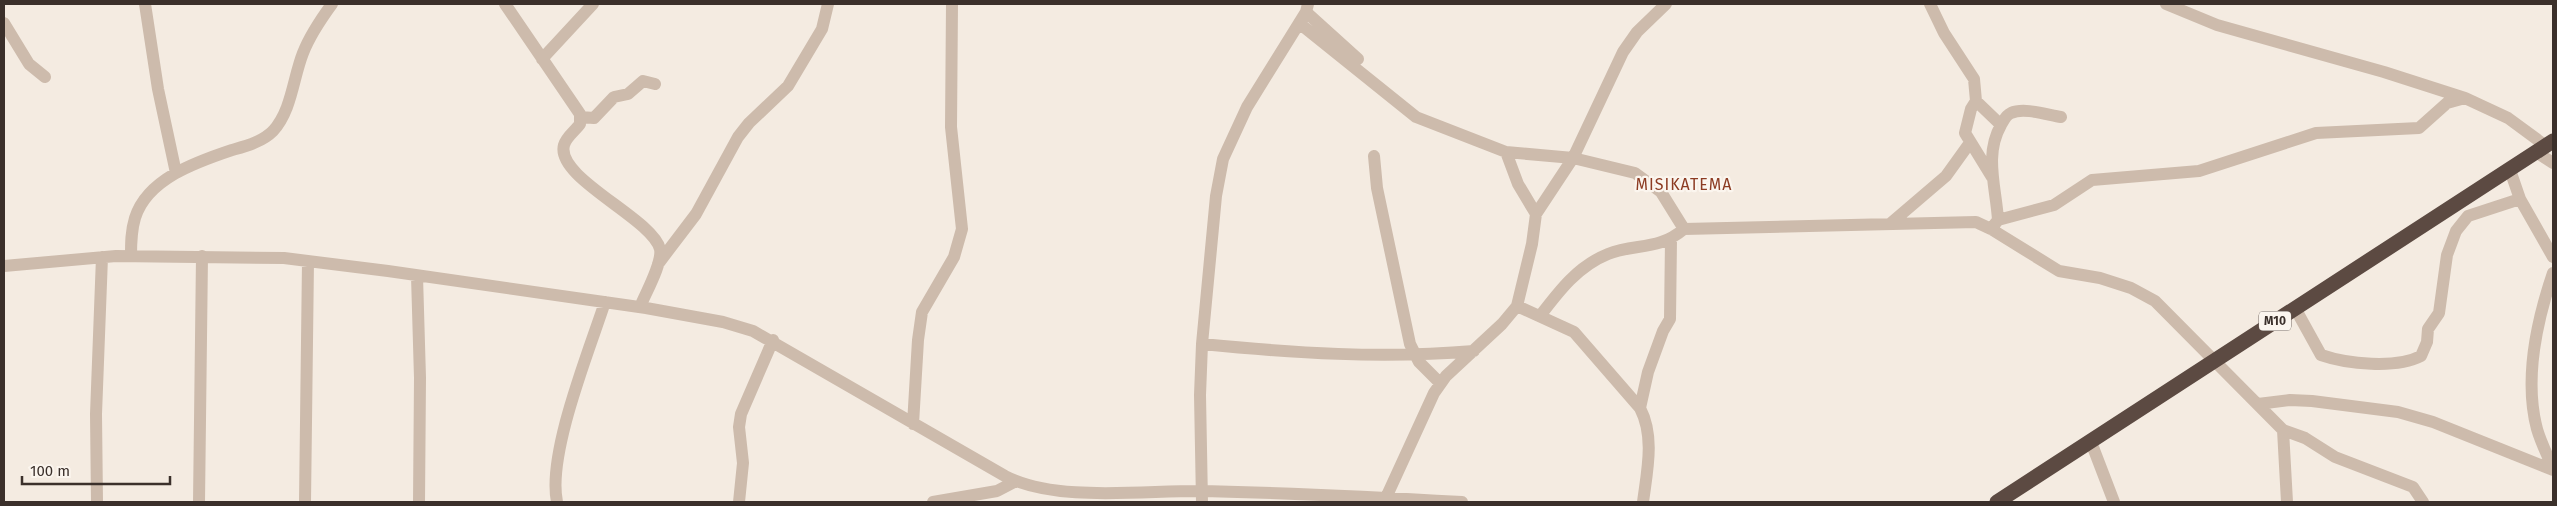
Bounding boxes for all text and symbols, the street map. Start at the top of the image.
district label: MISIKATEMA [1636,175,1732,194]
road number: M10 [2259,312,2291,331]
scale bar [22,454,170,486]
text: 100 m [30,462,70,480]

